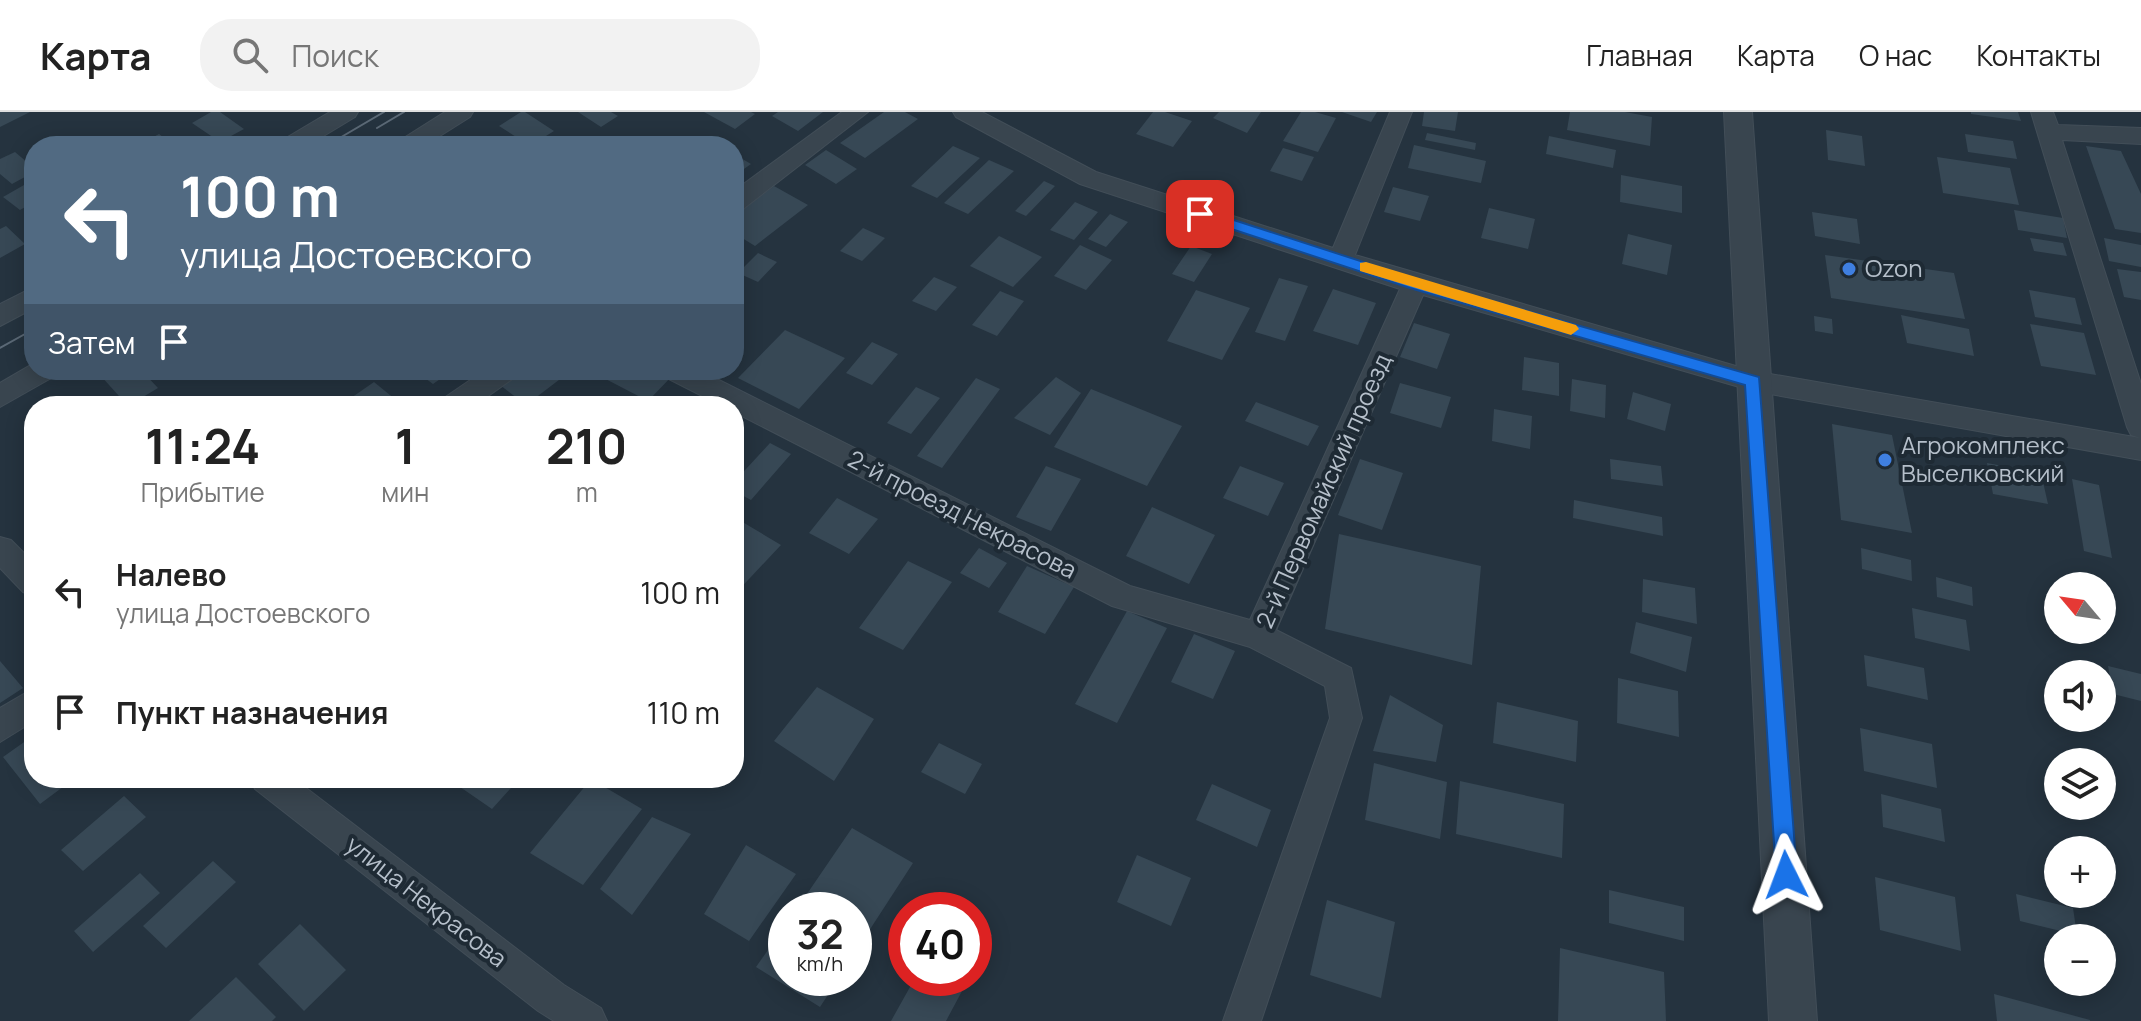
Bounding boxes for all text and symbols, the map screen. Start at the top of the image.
search box [200,19,760,91]
text: Карта [40,29,152,81]
icon: search [228,33,272,77]
text: Поиск [292,35,379,76]
text: Главная [1586,36,1693,74]
text: Карта [1737,36,1815,74]
text: О нас [1859,36,1932,74]
text: Контакты [1976,36,2101,74]
text: 100 m [180,157,340,234]
icon: left [48,168,152,272]
pin [1166,180,1234,248]
icon: arrive [1178,192,1222,236]
text: улица Достоевского [180,230,532,279]
place label: Ozon [1865,251,1923,284]
marker: Ozon [1840,260,1858,278]
icon: arrive [152,320,196,364]
text: Затем [48,322,136,363]
street label: 2-й Первомайский проезд [1247,348,1398,633]
text: 11:24 [145,413,260,478]
text: 1 [395,413,416,478]
text: 210 [546,413,627,478]
place label: Агрокомплекс Выселковский [1901,428,2065,489]
street label: 2-й проезд Некрасова [843,442,1083,586]
marker: Агрокомплекс Выселковский [1876,451,1894,469]
text: Прибытие [141,474,265,510]
text: мин [381,474,429,510]
text: m [576,474,598,510]
text: Налево [116,554,226,595]
icon: left [48,570,92,614]
text: 100 m [640,572,720,613]
north arrow [2044,572,2116,644]
map controls [2044,572,2116,996]
text: улица Достоевского [116,595,370,631]
button: sound [2044,660,2116,732]
icon: arrive [48,690,92,734]
text: Пункт назначения [116,692,389,733]
text: 110 m [647,692,720,733]
button: layers [2044,748,2116,820]
street label: улица Некрасова [340,828,514,974]
position arrow [1744,833,1828,917]
button: + [2044,836,2116,908]
speed limit sign: 40 [888,892,992,996]
text: 32 [796,906,844,961]
button: − [2044,924,2116,996]
text: km/h [797,950,843,977]

